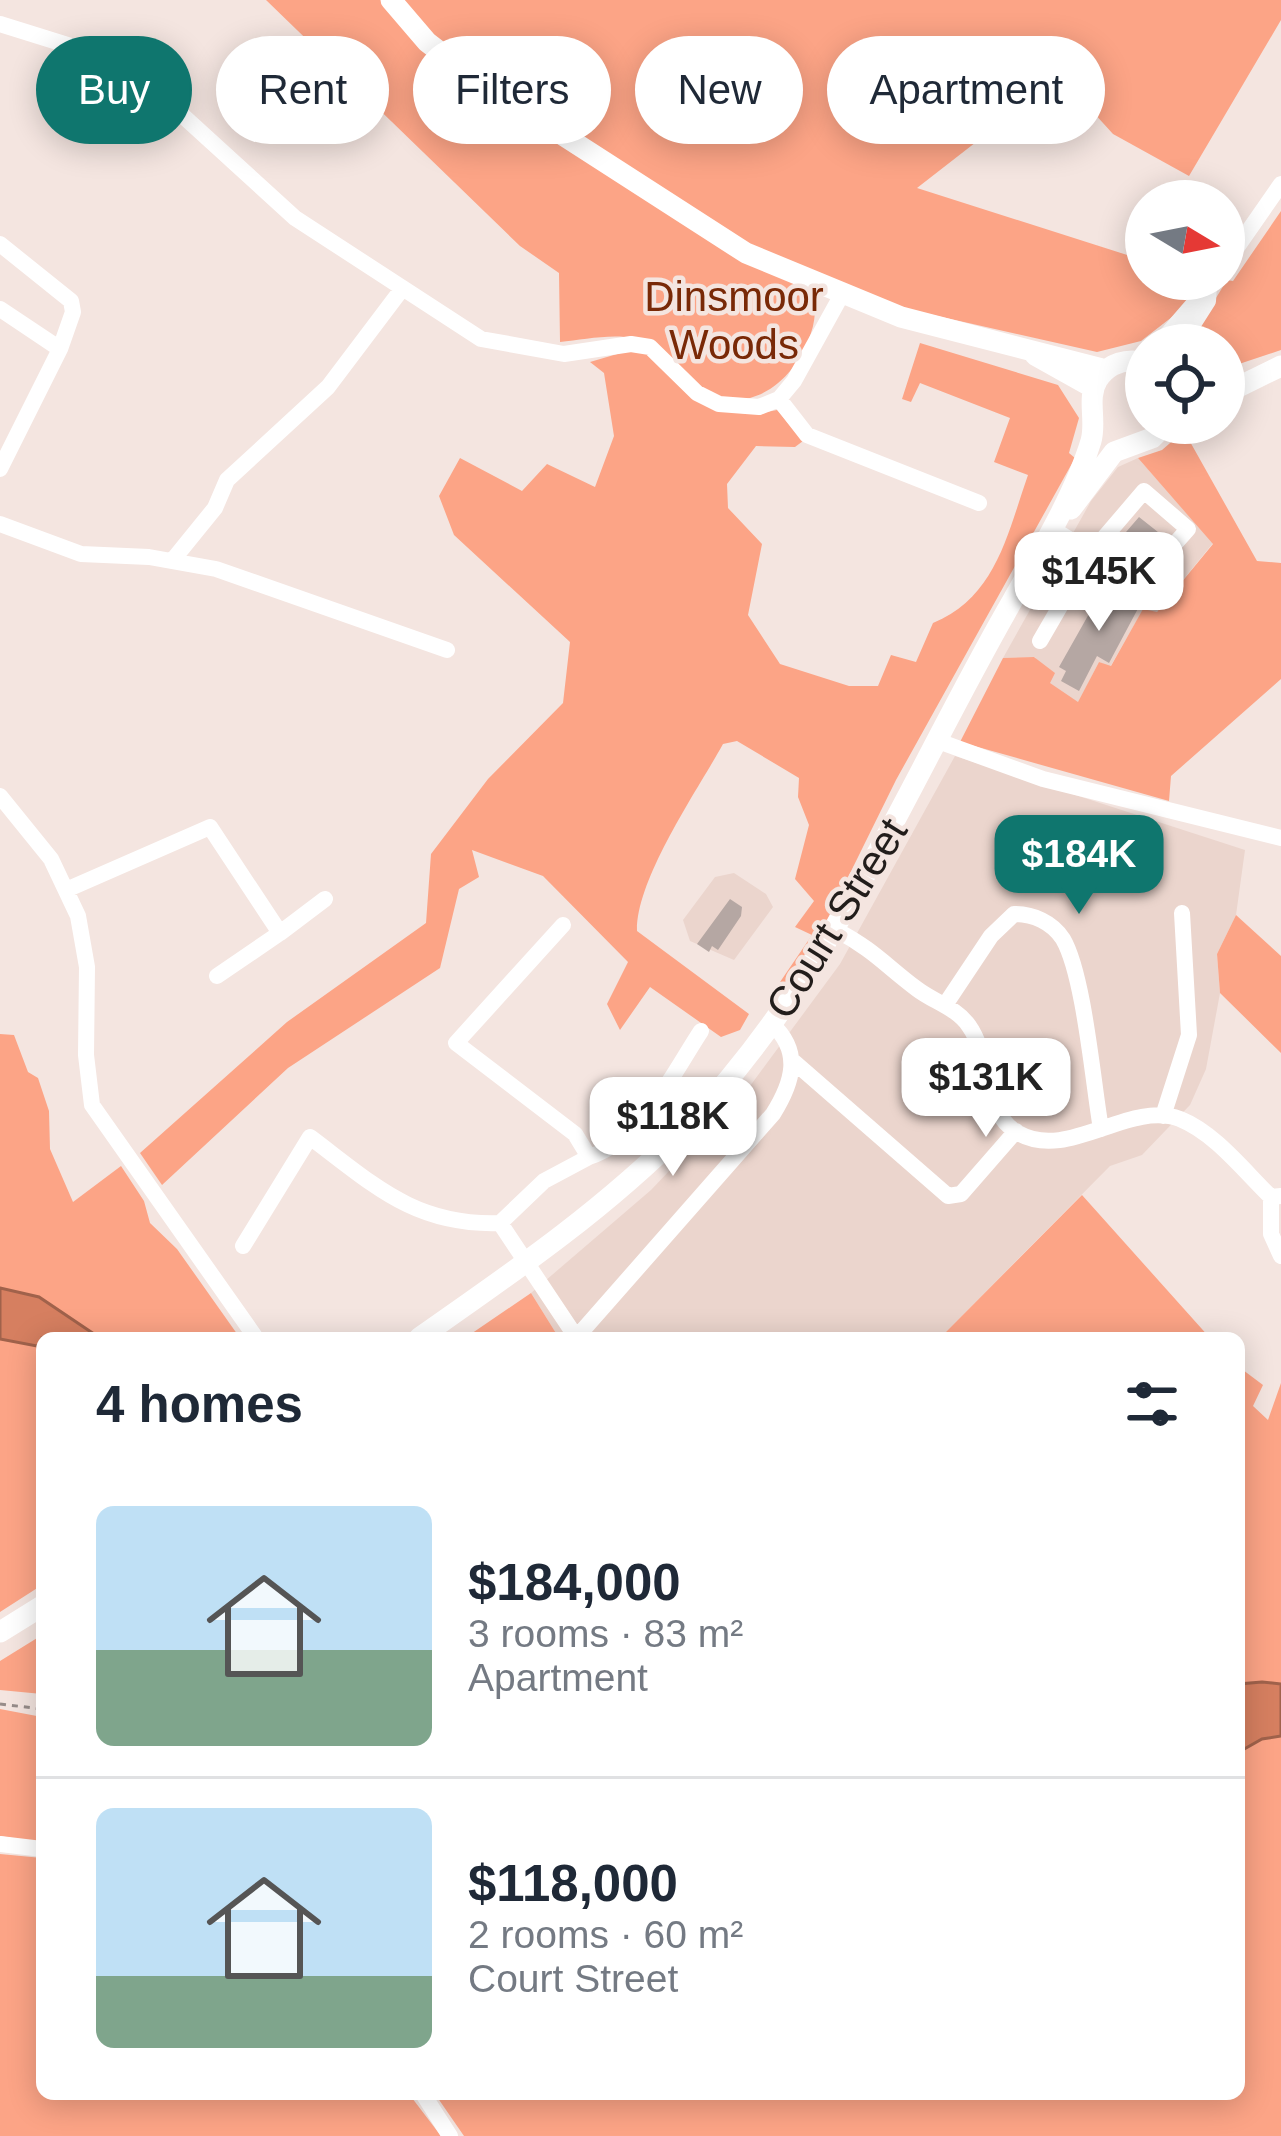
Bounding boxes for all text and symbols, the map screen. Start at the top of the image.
chip: Buy [36,36,192,144]
chip: Rent [216,36,389,144]
chip: Filters [413,36,611,144]
chip: New [635,36,803,144]
chip: Apartment [827,36,1105,144]
north arrow [1125,180,1245,300]
map controls [1125,180,1245,444]
park label: Dinsmoor Woods [644,273,824,368]
button: locate [1125,324,1245,444]
pin: $145K [1015,532,1183,634]
text: $145K [1042,549,1156,592]
street label: Court Street [756,810,917,1027]
pin: $184K [995,815,1163,917]
text: $184K [1022,832,1136,875]
pin: $131K [902,1038,1070,1140]
text: $131K [929,1055,1043,1098]
pin: $118K [589,1077,757,1179]
text: $118K [617,1094,729,1137]
icon: filters [1119,1371,1185,1437]
text: 4 homes [96,1376,303,1433]
icon: home [192,1554,336,1698]
text: $184,000 [468,1554,681,1611]
text: 3 rooms · 83 m² [468,1612,743,1655]
text: Apartment [468,1656,648,1699]
text: $118,000 [468,1855,678,1912]
icon: home [192,1856,336,2000]
text: 2 rooms · 60 m² [468,1913,743,1956]
text: Court Street [468,1957,678,2000]

